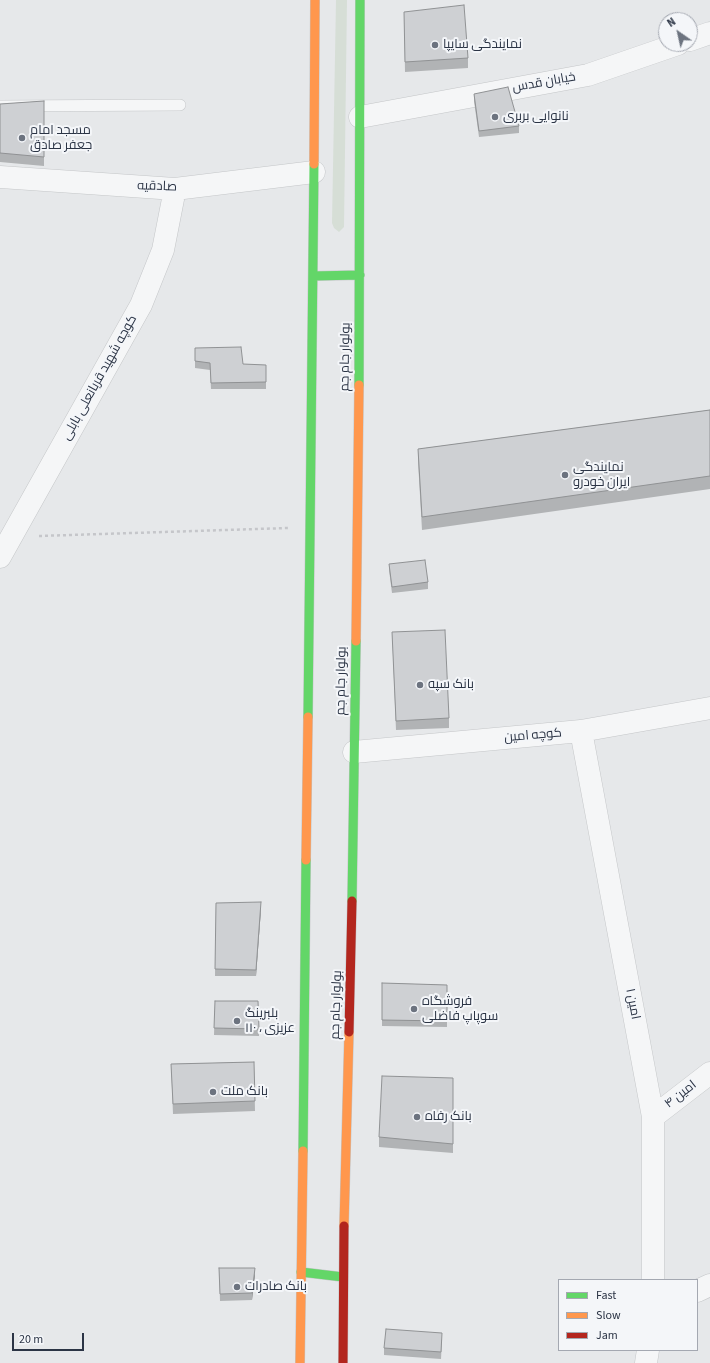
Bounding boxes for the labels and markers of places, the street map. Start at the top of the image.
place label: نمایندگی سایپا [443,37,522,53]
marker: نمایندگی سایپا [430,40,440,50]
place label: نانوایی بربری [503,109,569,125]
marker: نانوایی بربری [490,112,500,122]
place label: مسجد امام جعفر صادق [30,123,92,154]
marker: مسجد امام جعفر صادق [17,133,27,143]
place label: نمایندگی ایران خودرو [573,460,630,491]
marker: نمایندگی ایران خودرو [560,470,570,480]
place label: بانک سپه [428,677,474,693]
marker: بانک سپه [415,680,425,690]
place label: فروشگاه سوپاپ فاضلی [422,994,498,1025]
marker: فروشگاه سوپاپ فاضلی [409,1004,419,1014]
place label: بلبرینگ ۱۱۰ ، عزیزی [245,1006,295,1037]
marker: بلبرینگ ۱۱۰ ، عزیزی [232,1016,242,1026]
place label: بانک ملت [221,1084,268,1100]
marker: بانک ملت [208,1087,218,1097]
place label: بانک رفاه [425,1109,472,1125]
marker: بانک رفاه [412,1112,422,1122]
place label: بانک صادرات [245,1279,307,1295]
marker: بانک صادرات [232,1282,242,1292]

